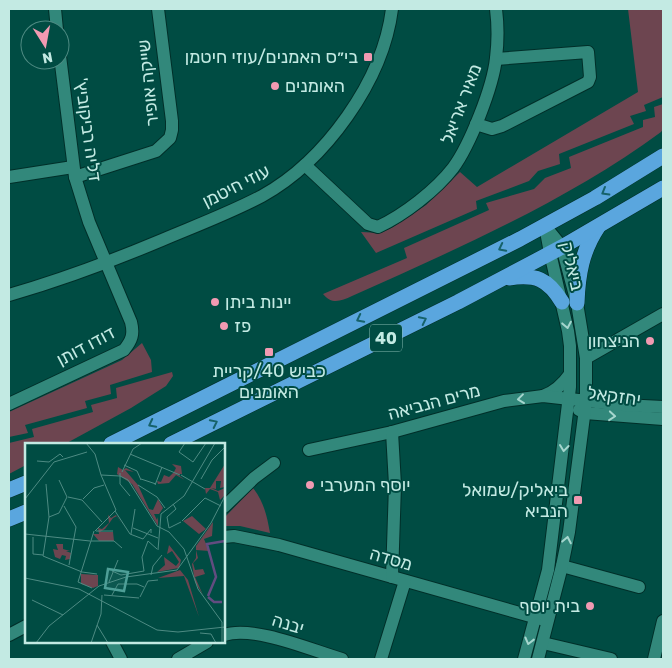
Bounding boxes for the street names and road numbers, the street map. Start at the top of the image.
street label: שייקה אופיר [133,38,163,128]
street label: מאיר אריאל [436,61,486,147]
street label: 'דליה רביקוביץ [70,77,106,183]
street label: עוזי חיטמן [198,160,274,212]
street label: ביאליק [556,239,588,293]
street label: דודו דותן [53,321,119,371]
road number: 40 [370,324,402,352]
street label: מרים הנביאה [385,379,483,425]
street label: יחזקאל [586,381,642,411]
street label: מסדה [367,542,415,576]
street label: יבנה [269,609,307,639]

